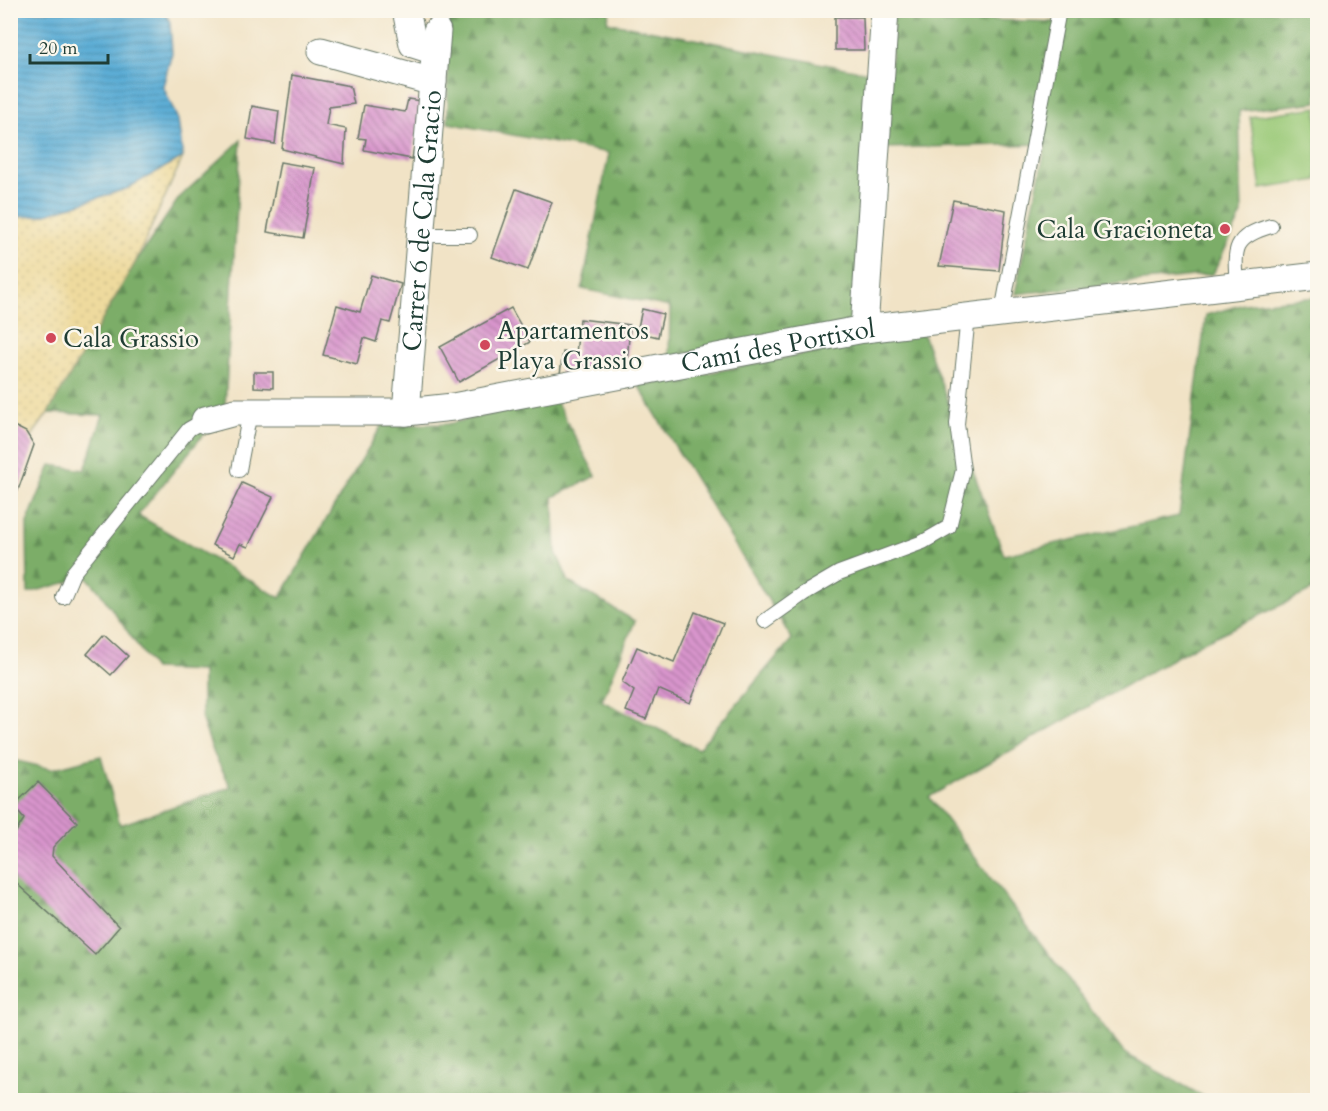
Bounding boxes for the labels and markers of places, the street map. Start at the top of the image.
place label: Cala Gracioneta [1036,212,1213,247]
marker: Cala Gracioneta [1218,222,1232,236]
place label: Apartamentos Playa Grassio [497,313,649,378]
place label: Cala Grassio [63,321,199,356]
marker: Cala Grassio [44,331,58,345]
marker: Apartamentos Playa Grassio [478,338,492,352]

